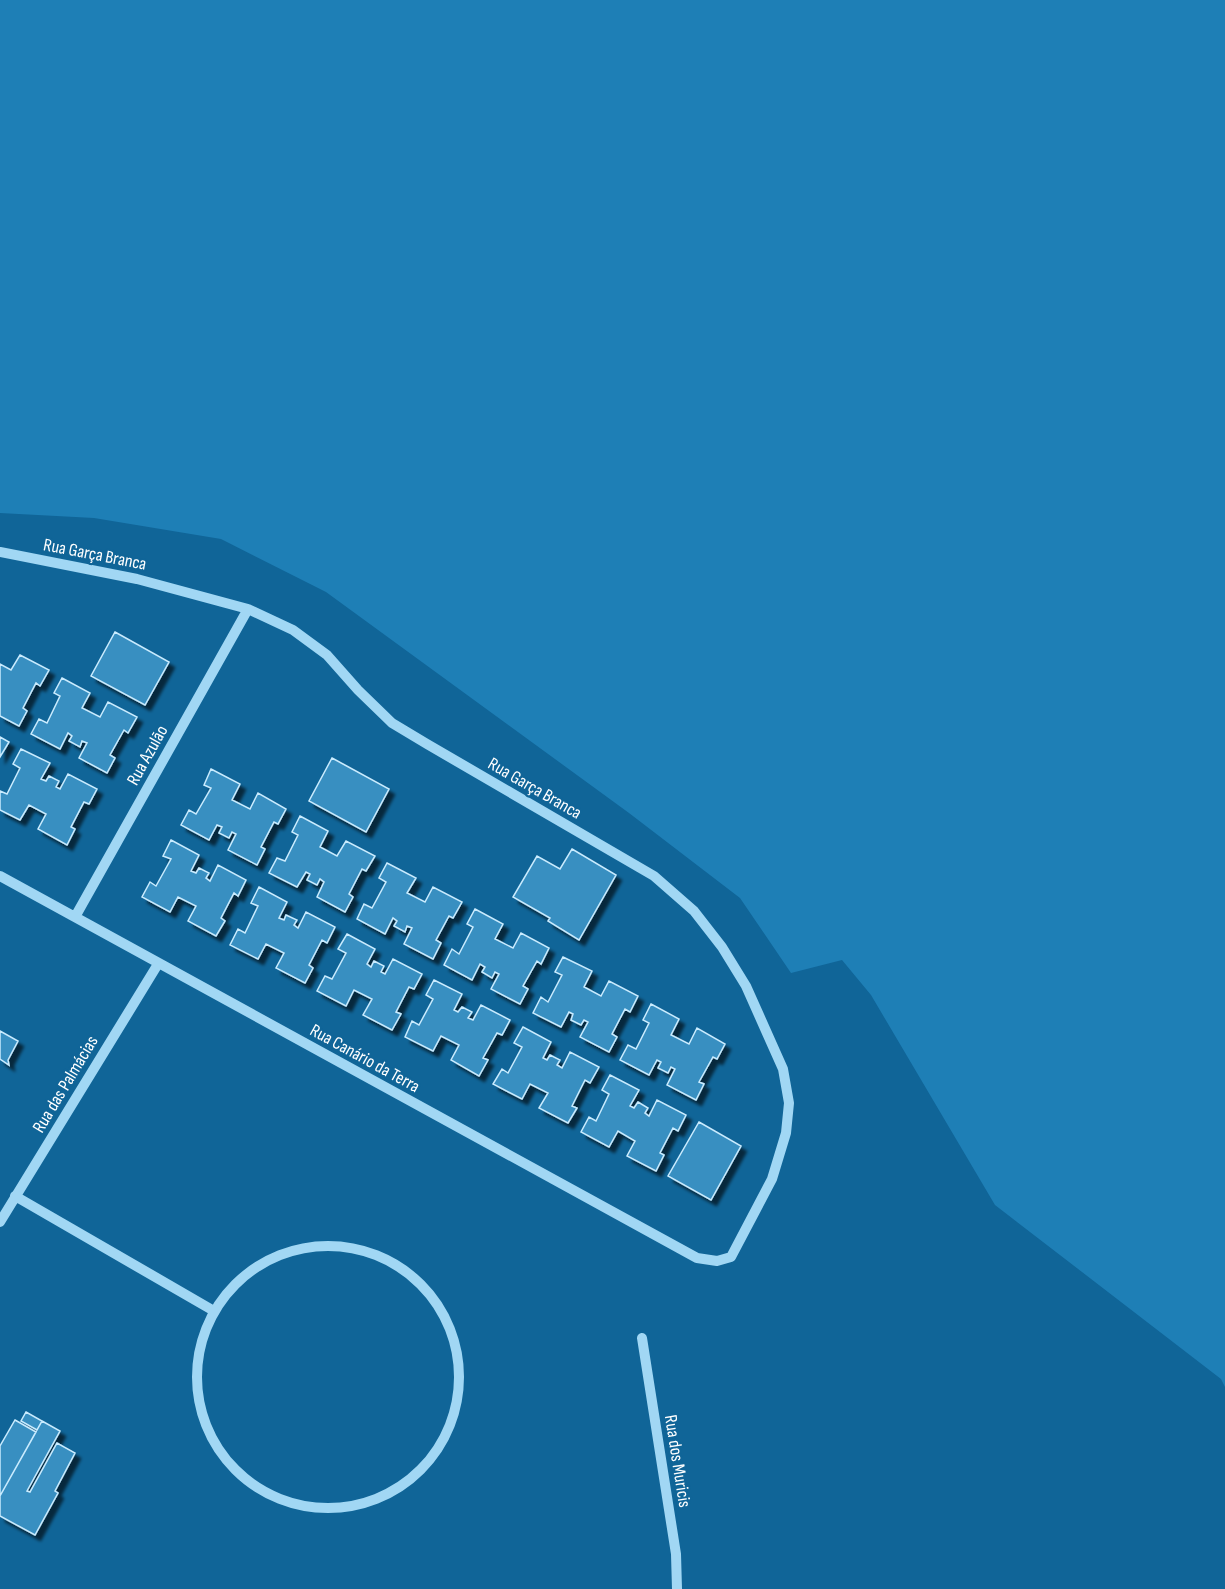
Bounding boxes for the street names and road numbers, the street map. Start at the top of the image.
street label: Rua Garça Branca [42,534,148,575]
street label: Rua Azulão [122,722,172,789]
street label: Rua Garça Branca [484,753,585,824]
street label: Rua Canário da Terra [306,1020,423,1097]
street label: Rua das Palmácias [28,1032,103,1137]
street label: Rua dos Muricis [660,1413,695,1509]

